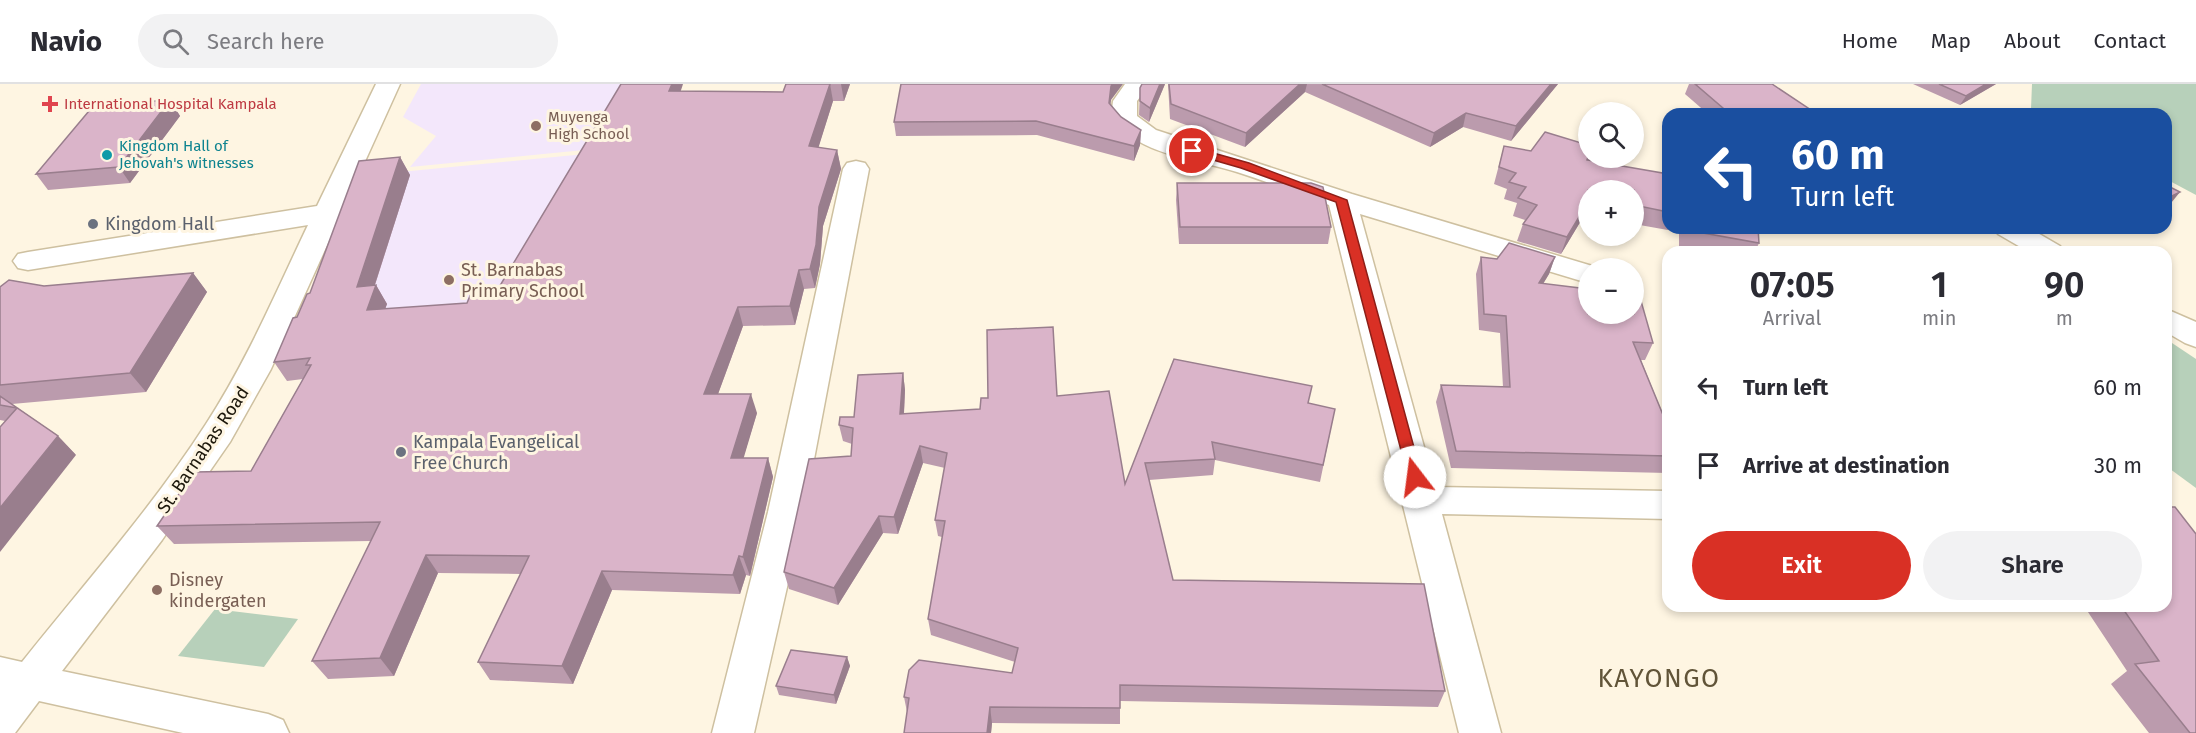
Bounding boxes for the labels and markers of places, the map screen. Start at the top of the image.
marker: International Hospital Kampala [41,95,59,113]
place label: International Hospital Kampala [64,95,277,113]
place label: Muyenga High School [548,108,630,143]
marker: Muyenga High School [529,119,543,133]
pin [1166,125,1217,176]
place label: Kingdom Hall of Jehovah's witnesses [119,137,254,172]
marker: Kingdom Hall of Jehovah's witnesses [100,148,114,162]
place label: Kingdom Hall [105,213,214,235]
marker: Kingdom Hall [86,217,100,231]
place label: St. Barnabas Primary School [461,259,584,302]
marker: St. Barnabas Primary School [442,273,456,287]
place label: Kampala Evangelical Free Church [413,431,579,474]
marker: Kampala Evangelical Free Church [394,445,408,459]
place label: Disney kindergaten [169,569,267,612]
marker: Disney kindergaten [150,583,164,597]

